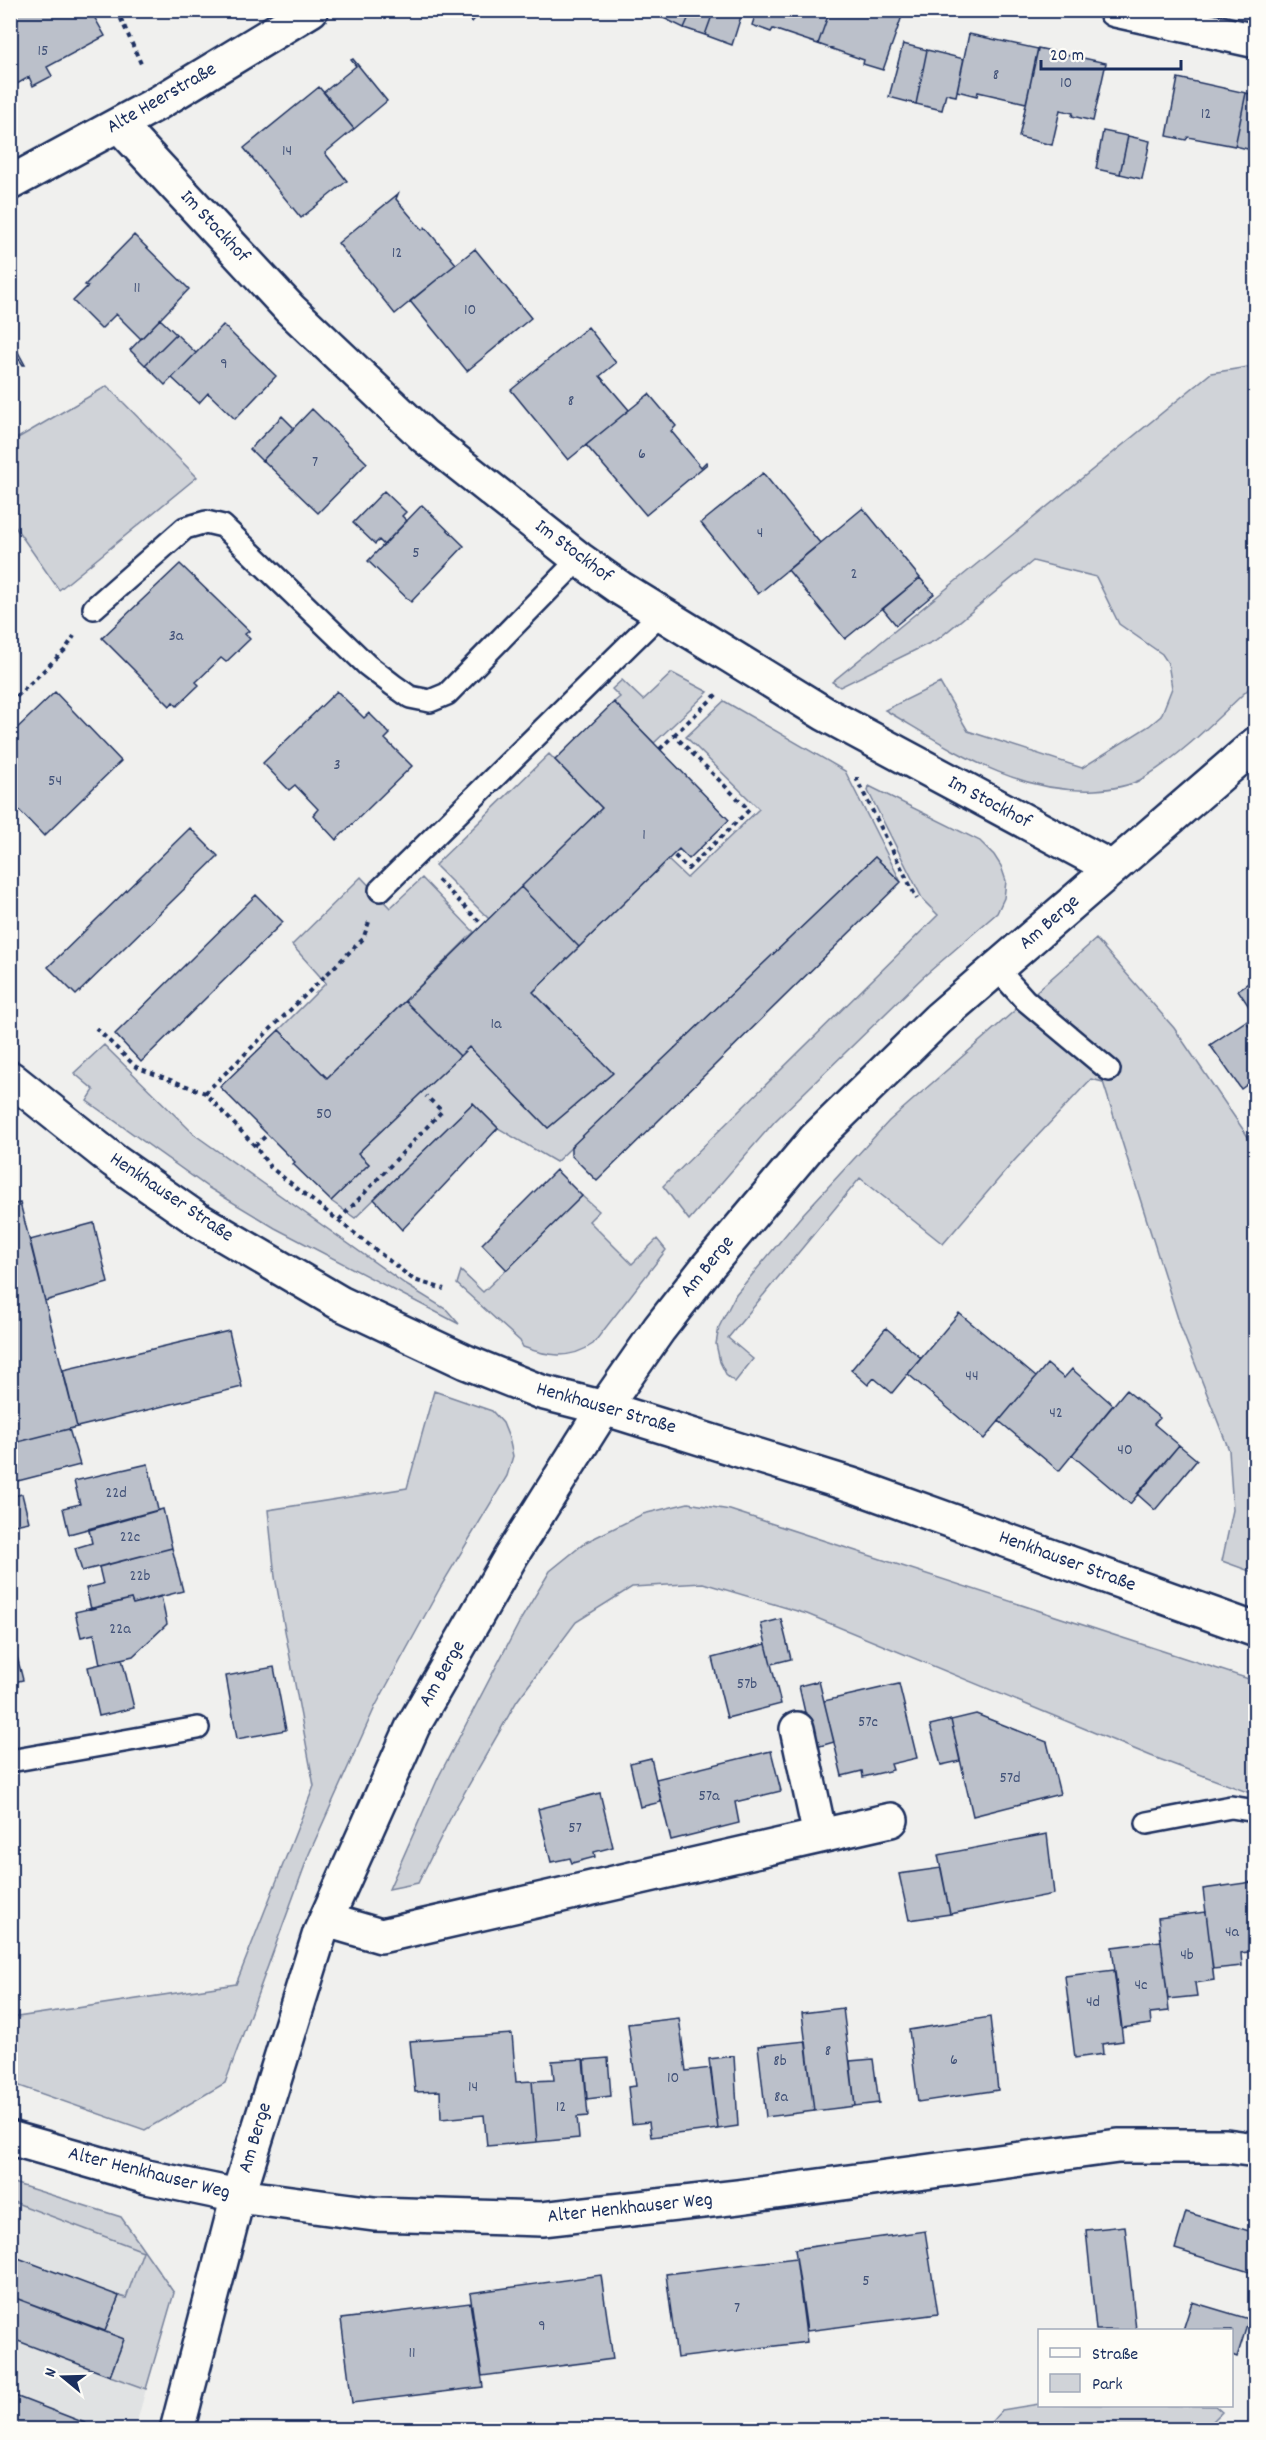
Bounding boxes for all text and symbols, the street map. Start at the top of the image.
scale bar [1041,33,1180,71]
house number: 15 [38,40,48,63]
text: 20 m [1050,44,1084,69]
street label: Alte Heerstraße [102,56,222,142]
house number: 8 [993,64,999,87]
house number: 10 [1060,72,1072,95]
house number: 12 [1201,103,1211,126]
house number: 14 [282,140,292,163]
street label: Im Stockhof [173,184,256,271]
house number: 12 [392,242,402,265]
house number: 11 [133,277,141,300]
house number: 10 [464,299,476,322]
house number: 9 [220,353,228,376]
house number: 8 [568,390,574,413]
house number: 6 [638,443,646,466]
house number: 7 [312,451,318,474]
street label: Im Stockhof [528,513,619,591]
house number: 4 [757,522,763,545]
house number: 5 [412,542,420,565]
house number: 2 [851,563,858,586]
house number: 3a [169,625,184,648]
house number: 3 [333,754,341,777]
street label: Im Stockhof [942,769,1037,837]
house number: 54 [48,770,62,793]
house number: 1 [642,824,646,847]
street label: Am Berge [1013,889,1087,957]
house number: 1a [490,1013,502,1036]
house number: 50 [316,1103,332,1126]
street label: Henkhauser Straße [103,1146,239,1250]
street label: Am Berge [674,1230,742,1304]
house number: 44 [965,1365,979,1388]
street label: Henkhauser Straße [533,1376,679,1442]
house number: 42 [1049,1402,1063,1425]
house number: 40 [1117,1439,1133,1462]
house number: 22d [105,1482,127,1505]
street label: Henkhauser Straße [994,1524,1140,1600]
house number: 22c [120,1526,140,1549]
house number: 22b [130,1565,151,1588]
house number: 22a [109,1618,131,1641]
street label: Am Berge [413,1635,473,1712]
house number: 57b [737,1673,757,1696]
house number: 57c [858,1711,878,1734]
house number: 57d [999,1767,1021,1790]
house number: 57a [698,1785,720,1808]
house number: 57 [568,1817,582,1840]
house number: 4a [1225,1921,1240,1944]
house number: 4b [1180,1944,1194,1967]
house number: 4c [1134,1974,1148,1997]
house number: 4d [1086,1991,1100,2014]
house number: 8 [825,2040,831,2063]
house number: 6 [950,2049,958,2072]
house number: 8b [773,2050,787,2073]
house number: 10 [667,2067,679,2090]
house number: 14 [468,2076,478,2099]
house number: 8a [774,2086,788,2109]
house number: 12 [556,2096,566,2119]
street label: Am Berge [232,2099,280,2177]
street label: Alter Henkhauser Weg [65,2140,233,2208]
street label: Alter Henkhauser Weg [546,2186,714,2232]
house number: 5 [862,2270,870,2293]
house number: 7 [734,2297,740,2320]
house number: 9 [538,2315,546,2338]
legend [1038,2329,1233,2407]
house number: 11 [408,2342,416,2365]
text: Straße [1092,2343,1138,2368]
north arrow [33,2347,93,2407]
text: N [39,2365,63,2380]
text: Park [1092,2373,1123,2398]

